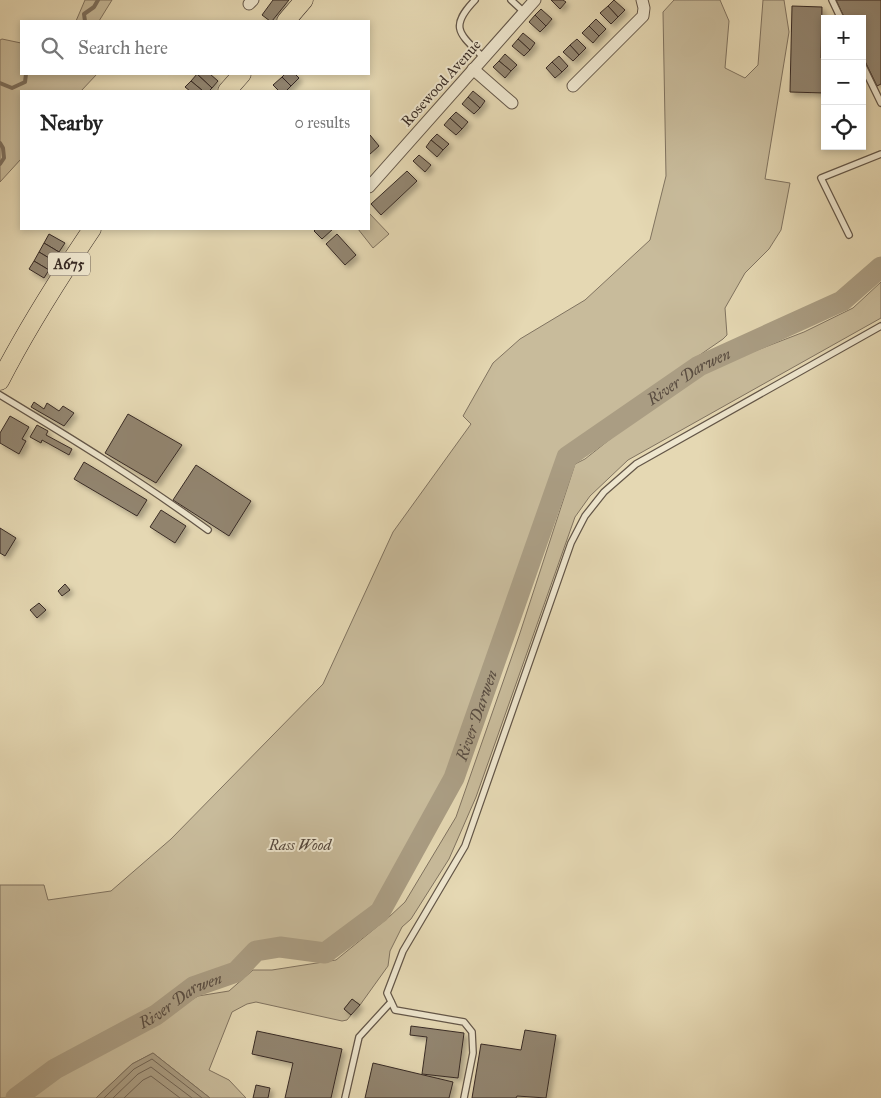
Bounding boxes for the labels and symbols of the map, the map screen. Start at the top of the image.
street label: Rosewood Avenue [397,36,485,130]
road number: A675 [48,252,90,276]
water label: River Darwen [642,344,734,410]
water label: River Darwen [452,667,501,764]
park label: Rass Wood [268,836,332,854]
water label: River Darwen [135,968,225,1033]

